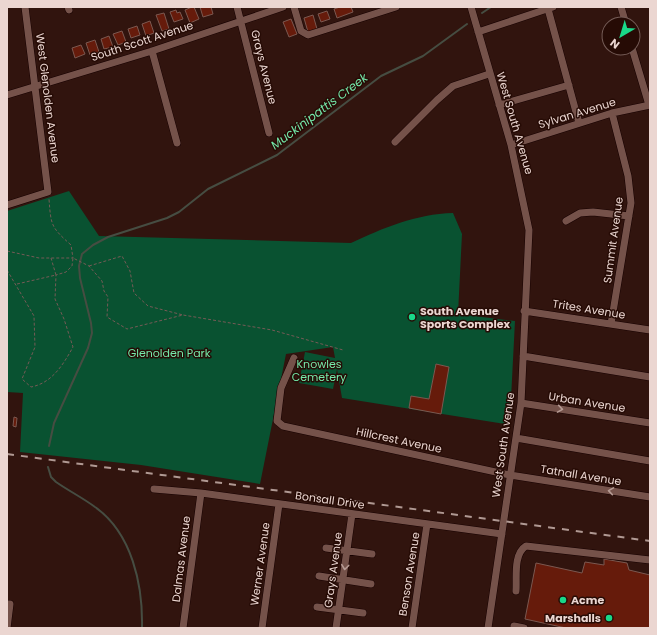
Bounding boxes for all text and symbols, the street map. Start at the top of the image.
north arrow [601,16,641,56]
street label: South Scott Avenue [89,17,195,65]
street label: Grays Avenue [247,28,281,106]
street label: West Glenolden Avenue [32,32,64,164]
text: N [607,35,623,53]
water label: Muckinipattis Creek [267,68,372,153]
street label: West South Avenue [493,70,537,176]
street label: Sylvan Avenue [536,94,618,132]
street label: Summit Avenue [599,196,627,284]
street label: Trites Avenue [551,295,627,323]
place label: South Avenue Sports Complex [420,303,510,332]
marker: South Avenue Sports Complex [407,312,417,322]
park label: Glenolden Park [128,345,211,361]
park label: Knowles Cemetery [292,356,347,385]
street label: Urban Avenue [547,388,627,416]
street label: West South Avenue [488,391,518,499]
one-way arrow [557,404,563,413]
street label: Hillcrest Avenue [355,423,444,457]
street label: Tatnall Avenue [539,461,623,489]
street label: Bonsall Drive [294,487,366,513]
one-way arrow [608,487,615,496]
street label: Dalmas Avenue [168,515,194,603]
street label: Werner Avenue [246,521,274,607]
street label: Grays Avenue [320,531,346,609]
street label: Benson Avenue [394,531,424,617]
one-way arrow [341,564,350,570]
place label: Acme [571,592,604,608]
marker: Acme [558,595,568,605]
place label: Marshalls [545,610,601,626]
marker: Marshalls [604,613,614,623]

